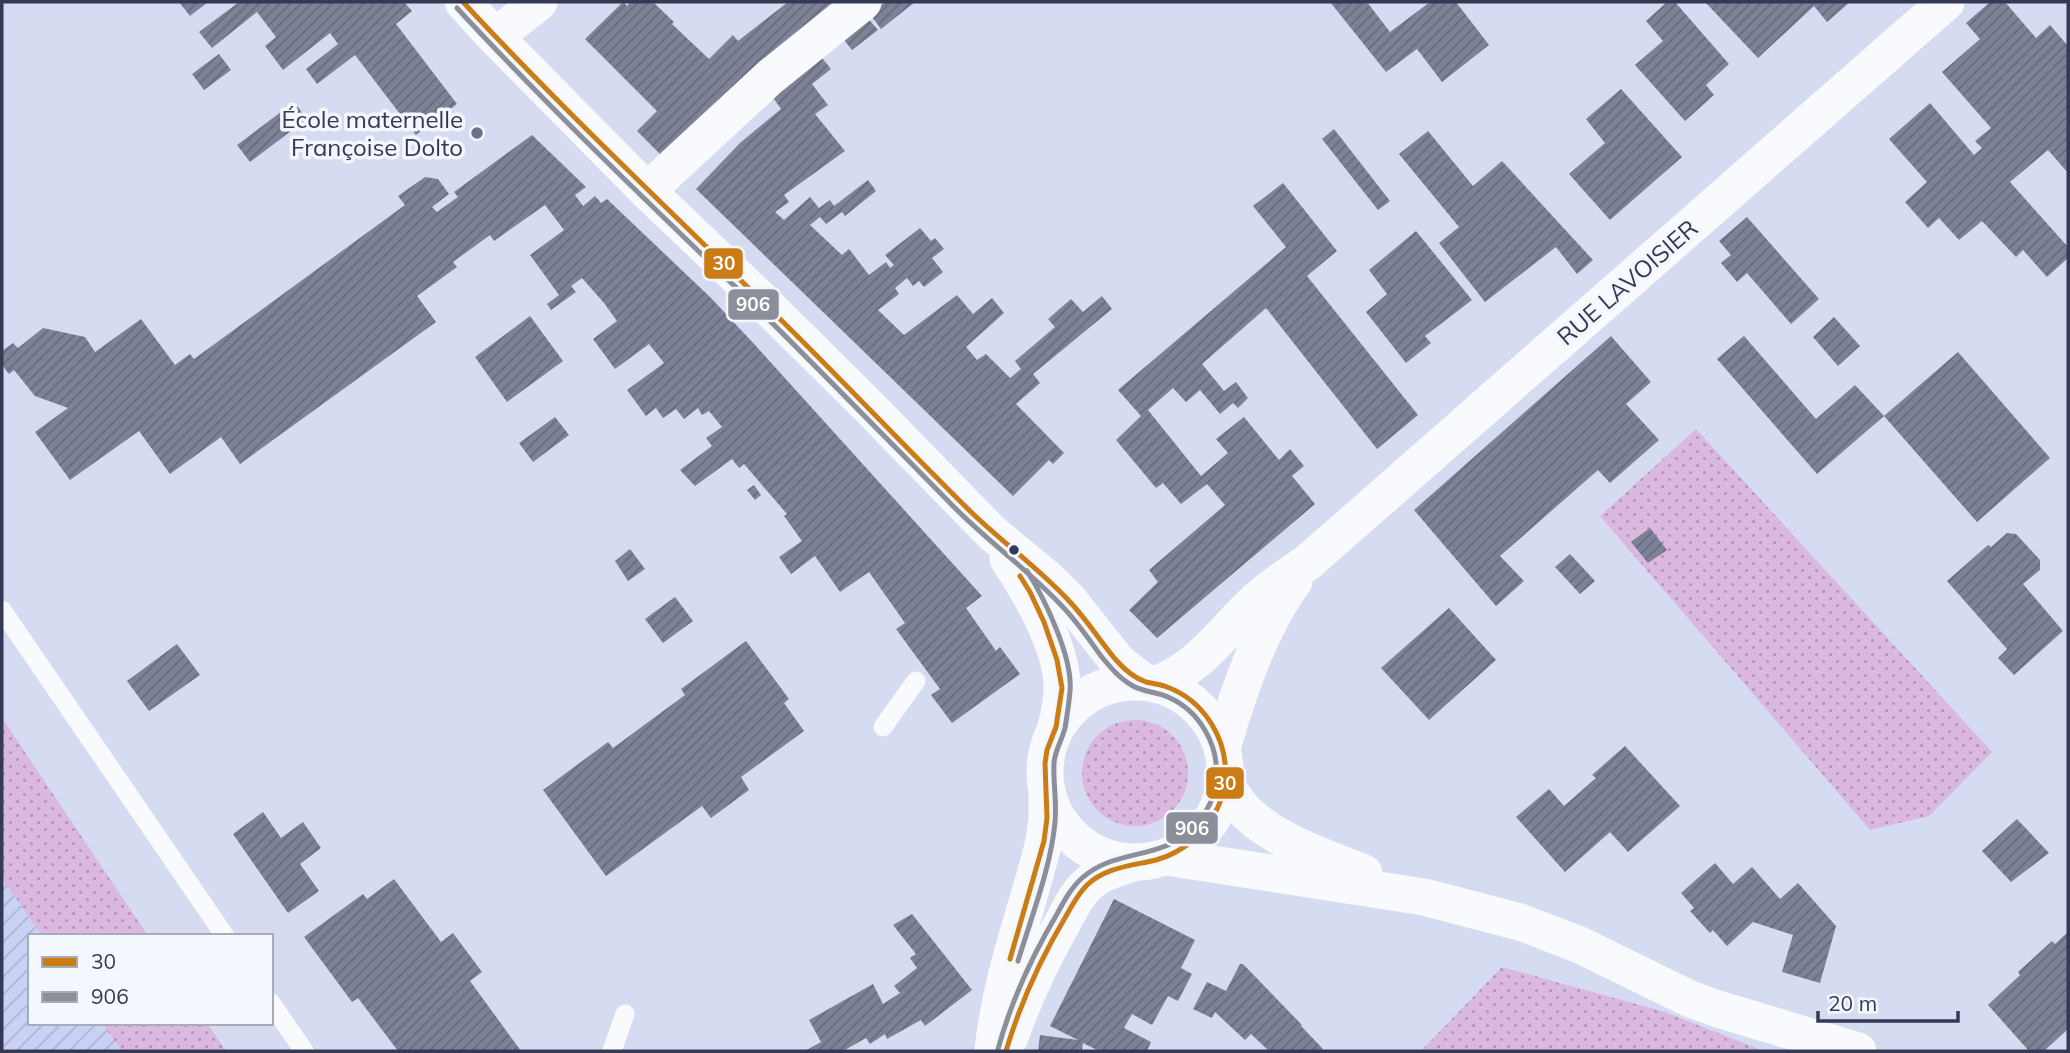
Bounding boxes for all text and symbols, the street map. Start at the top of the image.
place label: École maternelle Françoise Dolto [281,104,463,162]
marker: École maternelle Françoise Dolto [469,125,485,141]
street label: RUE LAVOISIER [1551,213,1703,351]
line badge: 30 [703,247,744,280]
text: 30 [713,251,735,275]
line badge: 906 [727,288,780,321]
text: 906 [736,292,770,316]
unlabelled marker [1007,543,1021,557]
line badge: 30 [1205,766,1245,800]
text: 30 [1214,771,1236,795]
line badge: 906 [1165,811,1219,845]
text: 906 [1175,816,1209,840]
legend [28,934,273,1025]
text: 30 [91,948,116,974]
scale bar [1818,979,1958,1023]
text: 906 [91,983,129,1009]
text: 20 m [1828,990,1877,1016]

